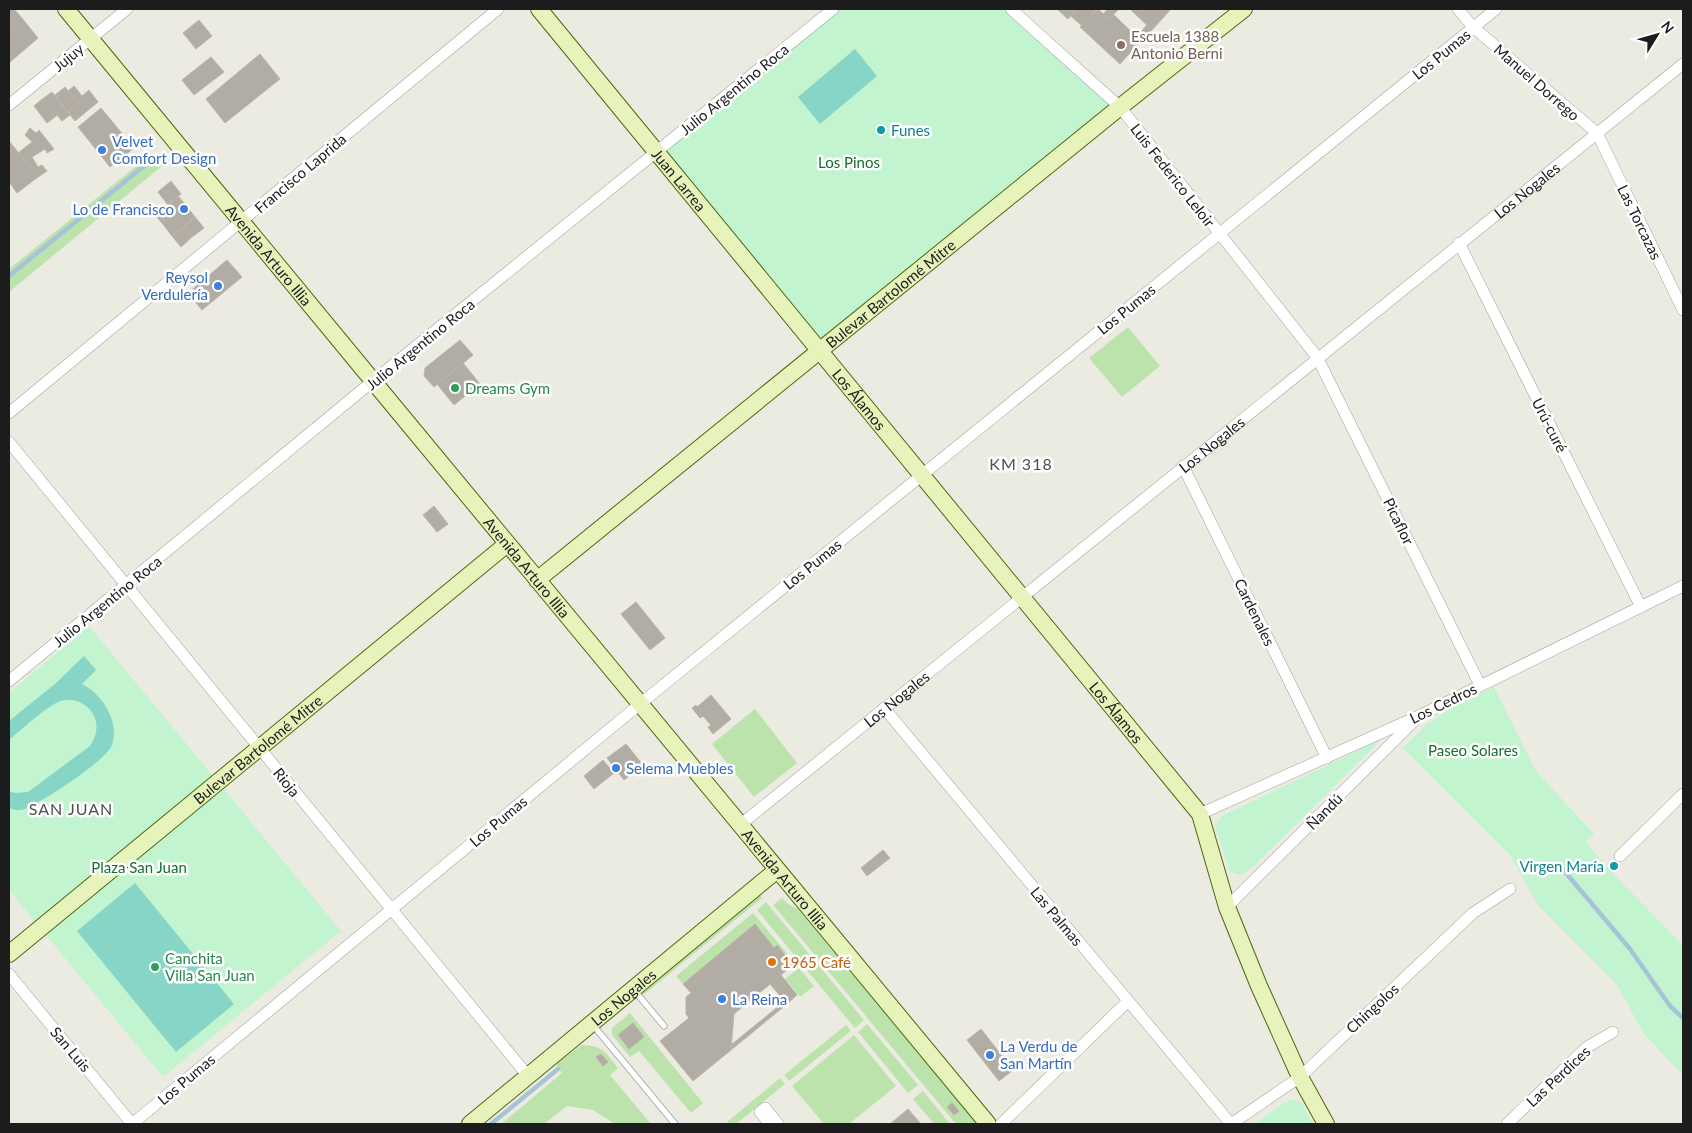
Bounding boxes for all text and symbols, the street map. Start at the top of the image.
north arrow [1632,10,1682,60]
text: N [1658,17,1678,36]
street label: Los Pumas [1408,25,1474,83]
place label: Escuela 1388 Antonio Berni [1131,27,1222,62]
street label: Jujuy [49,39,87,75]
marker: Escuela 1388 Antonio Berni [1115,39,1127,51]
street label: Julio Argentino Roca [676,40,792,138]
street label: Manuel Dorrego [1490,40,1584,124]
street label: Luis Federico Leloir [1127,120,1219,231]
place label: Funes [891,121,930,139]
marker: Funes [875,124,887,136]
street label: Francisco Laprida [251,129,349,217]
place label: Velvet Comfort Design [112,132,216,167]
marker: Velvet Comfort Design [96,144,108,156]
street label: Juan Larrea [648,145,710,215]
park label: Los Pinos [818,153,880,171]
street label: Los Nogales [1490,158,1563,222]
street label: Las Torcazas [1614,182,1666,262]
place label: Lo de Francisco [73,200,174,218]
street label: Avenida Arturo Illia [222,201,316,309]
marker: Lo de Francisco [178,203,190,215]
street label: Bulevar Bartolomé Mitre [822,235,959,351]
place label: Reysol Verdulería [141,268,208,303]
marker: Reysol Verdulería [212,280,224,292]
street label: Los Pumas [1093,280,1159,338]
street label: Julio Argentino Roca [362,295,478,393]
street label: Los Álamos [829,365,890,434]
place label: Dreams Gym [465,379,550,397]
marker: Dreams Gym [449,382,461,394]
street label: Urú-curé [1529,395,1571,455]
street label: Los Nogales [1175,413,1248,476]
district label: KM 318 [989,454,1053,473]
street label: Picaflor [1380,495,1418,548]
street label: Avenida Arturo Illia [480,513,574,621]
street label: Los Pumas [779,535,845,593]
street label: Julio Argentino Roca [49,552,165,650]
street label: Cardenales [1231,575,1279,649]
street label: Los Nogales [860,667,933,731]
street label: Los Álamos [1086,678,1147,747]
street label: Los Cedros [1407,679,1479,727]
street label: Bulevar Bartolomé Mitre [189,691,326,808]
park label: Paseo Solares [1428,741,1518,759]
place label: Selema Muebles [626,759,734,777]
marker: Selema Muebles [610,762,622,774]
street label: Rioja [270,764,304,800]
street label: Ñandú [1302,789,1346,833]
street label: Los Pumas [466,792,530,850]
district label: SAN JUAN [29,799,113,818]
street label: Avenida Arturo Illia [738,825,832,933]
place label: Virgen María [1519,857,1604,875]
park label: Plaza San Juan [91,858,187,876]
marker: Virgen María [1608,860,1620,872]
street label: Las Palmas [1027,883,1087,949]
place label: Canchita Villa San Juan [165,949,255,984]
place label: 1965 Café [782,953,851,971]
marker: 1965 Café [766,956,778,968]
marker: Canchita Villa San Juan [149,961,161,973]
street label: Los Nogales [587,965,659,1029]
street label: Chingolos [1342,979,1402,1037]
place label: La Reina [732,990,787,1008]
marker: La Reina [716,993,728,1005]
street label: San Luis [47,1023,95,1075]
place label: La Verdu de San Martín [1000,1037,1078,1072]
street label: Las Perdices [1522,1042,1594,1110]
marker: La Verdu de San Martín [984,1049,996,1061]
street label: Los Pumas [154,1050,218,1108]

